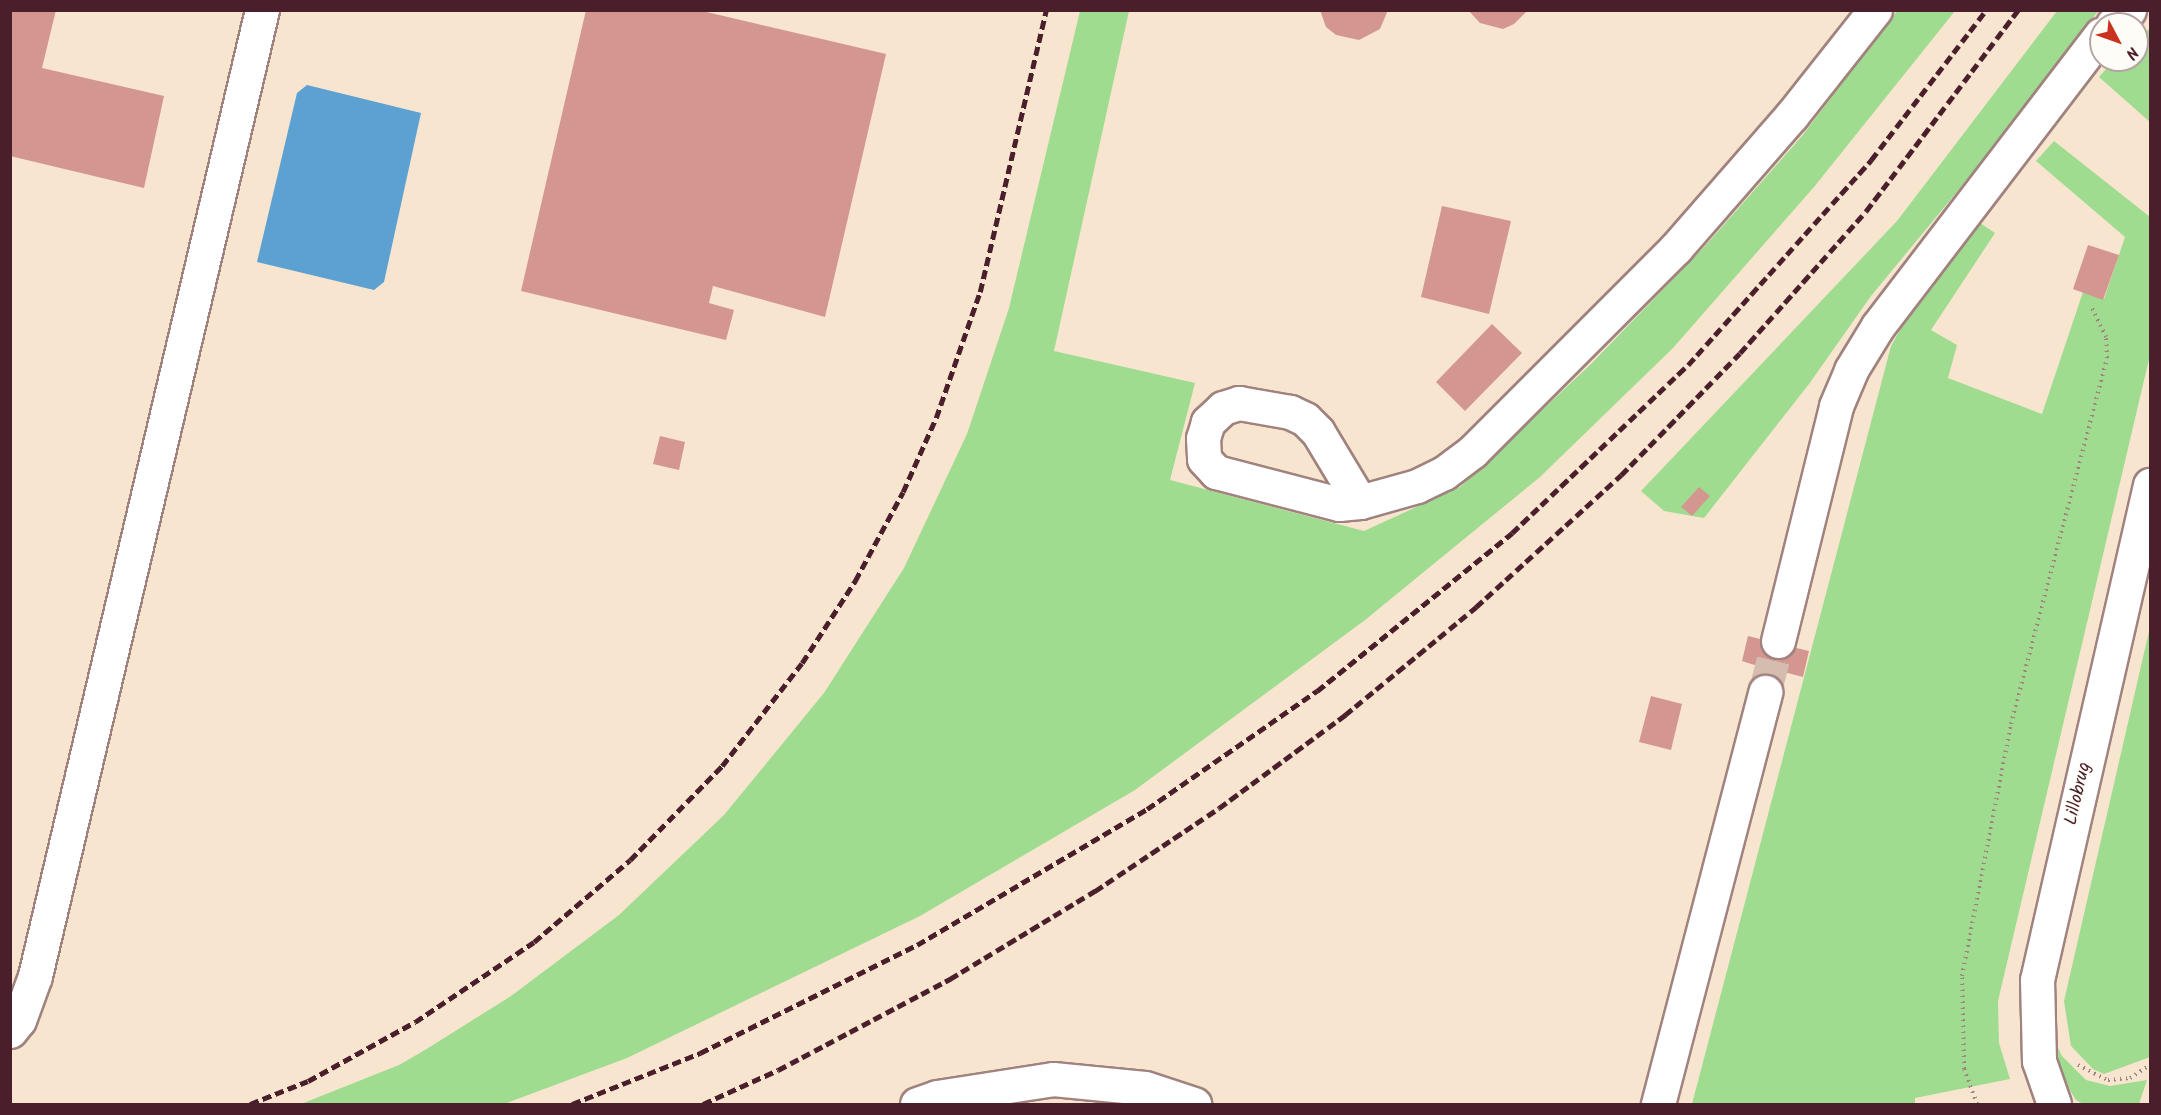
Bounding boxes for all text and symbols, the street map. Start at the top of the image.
north arrow [2089,12,2149,72]
text: N [2119,41,2144,65]
street label: Lillobrug [2061,761,2097,827]

